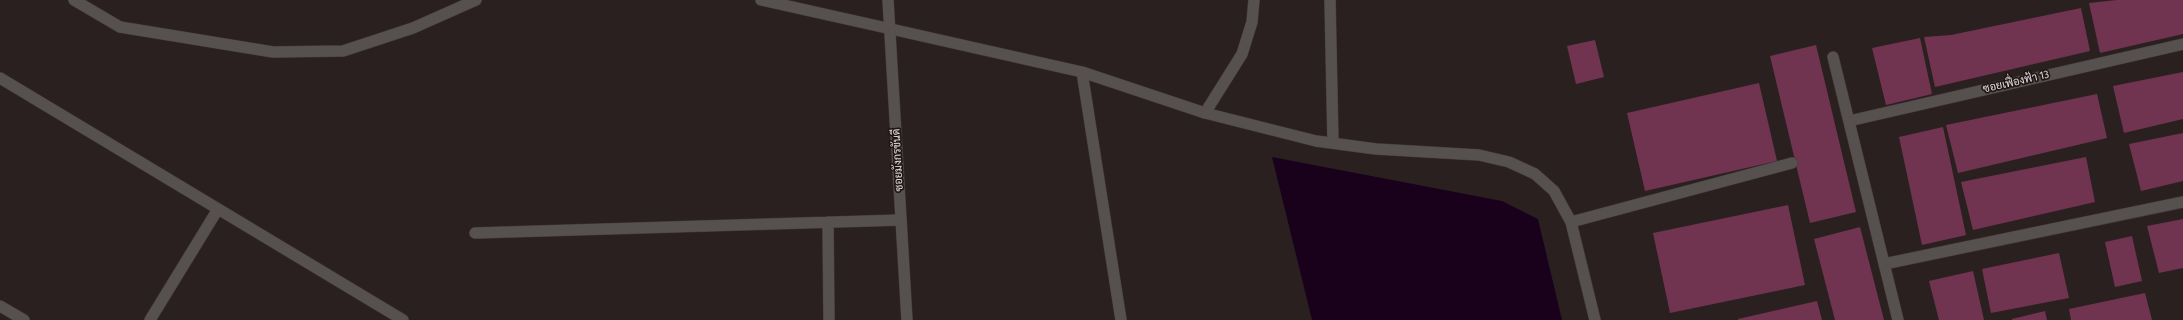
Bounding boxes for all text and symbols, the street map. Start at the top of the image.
street label: ซอยเฟื่องฟ้า 13 [1982,68,2050,96]
street label: ซอยมังกรขันดี [890,128,906,192]

